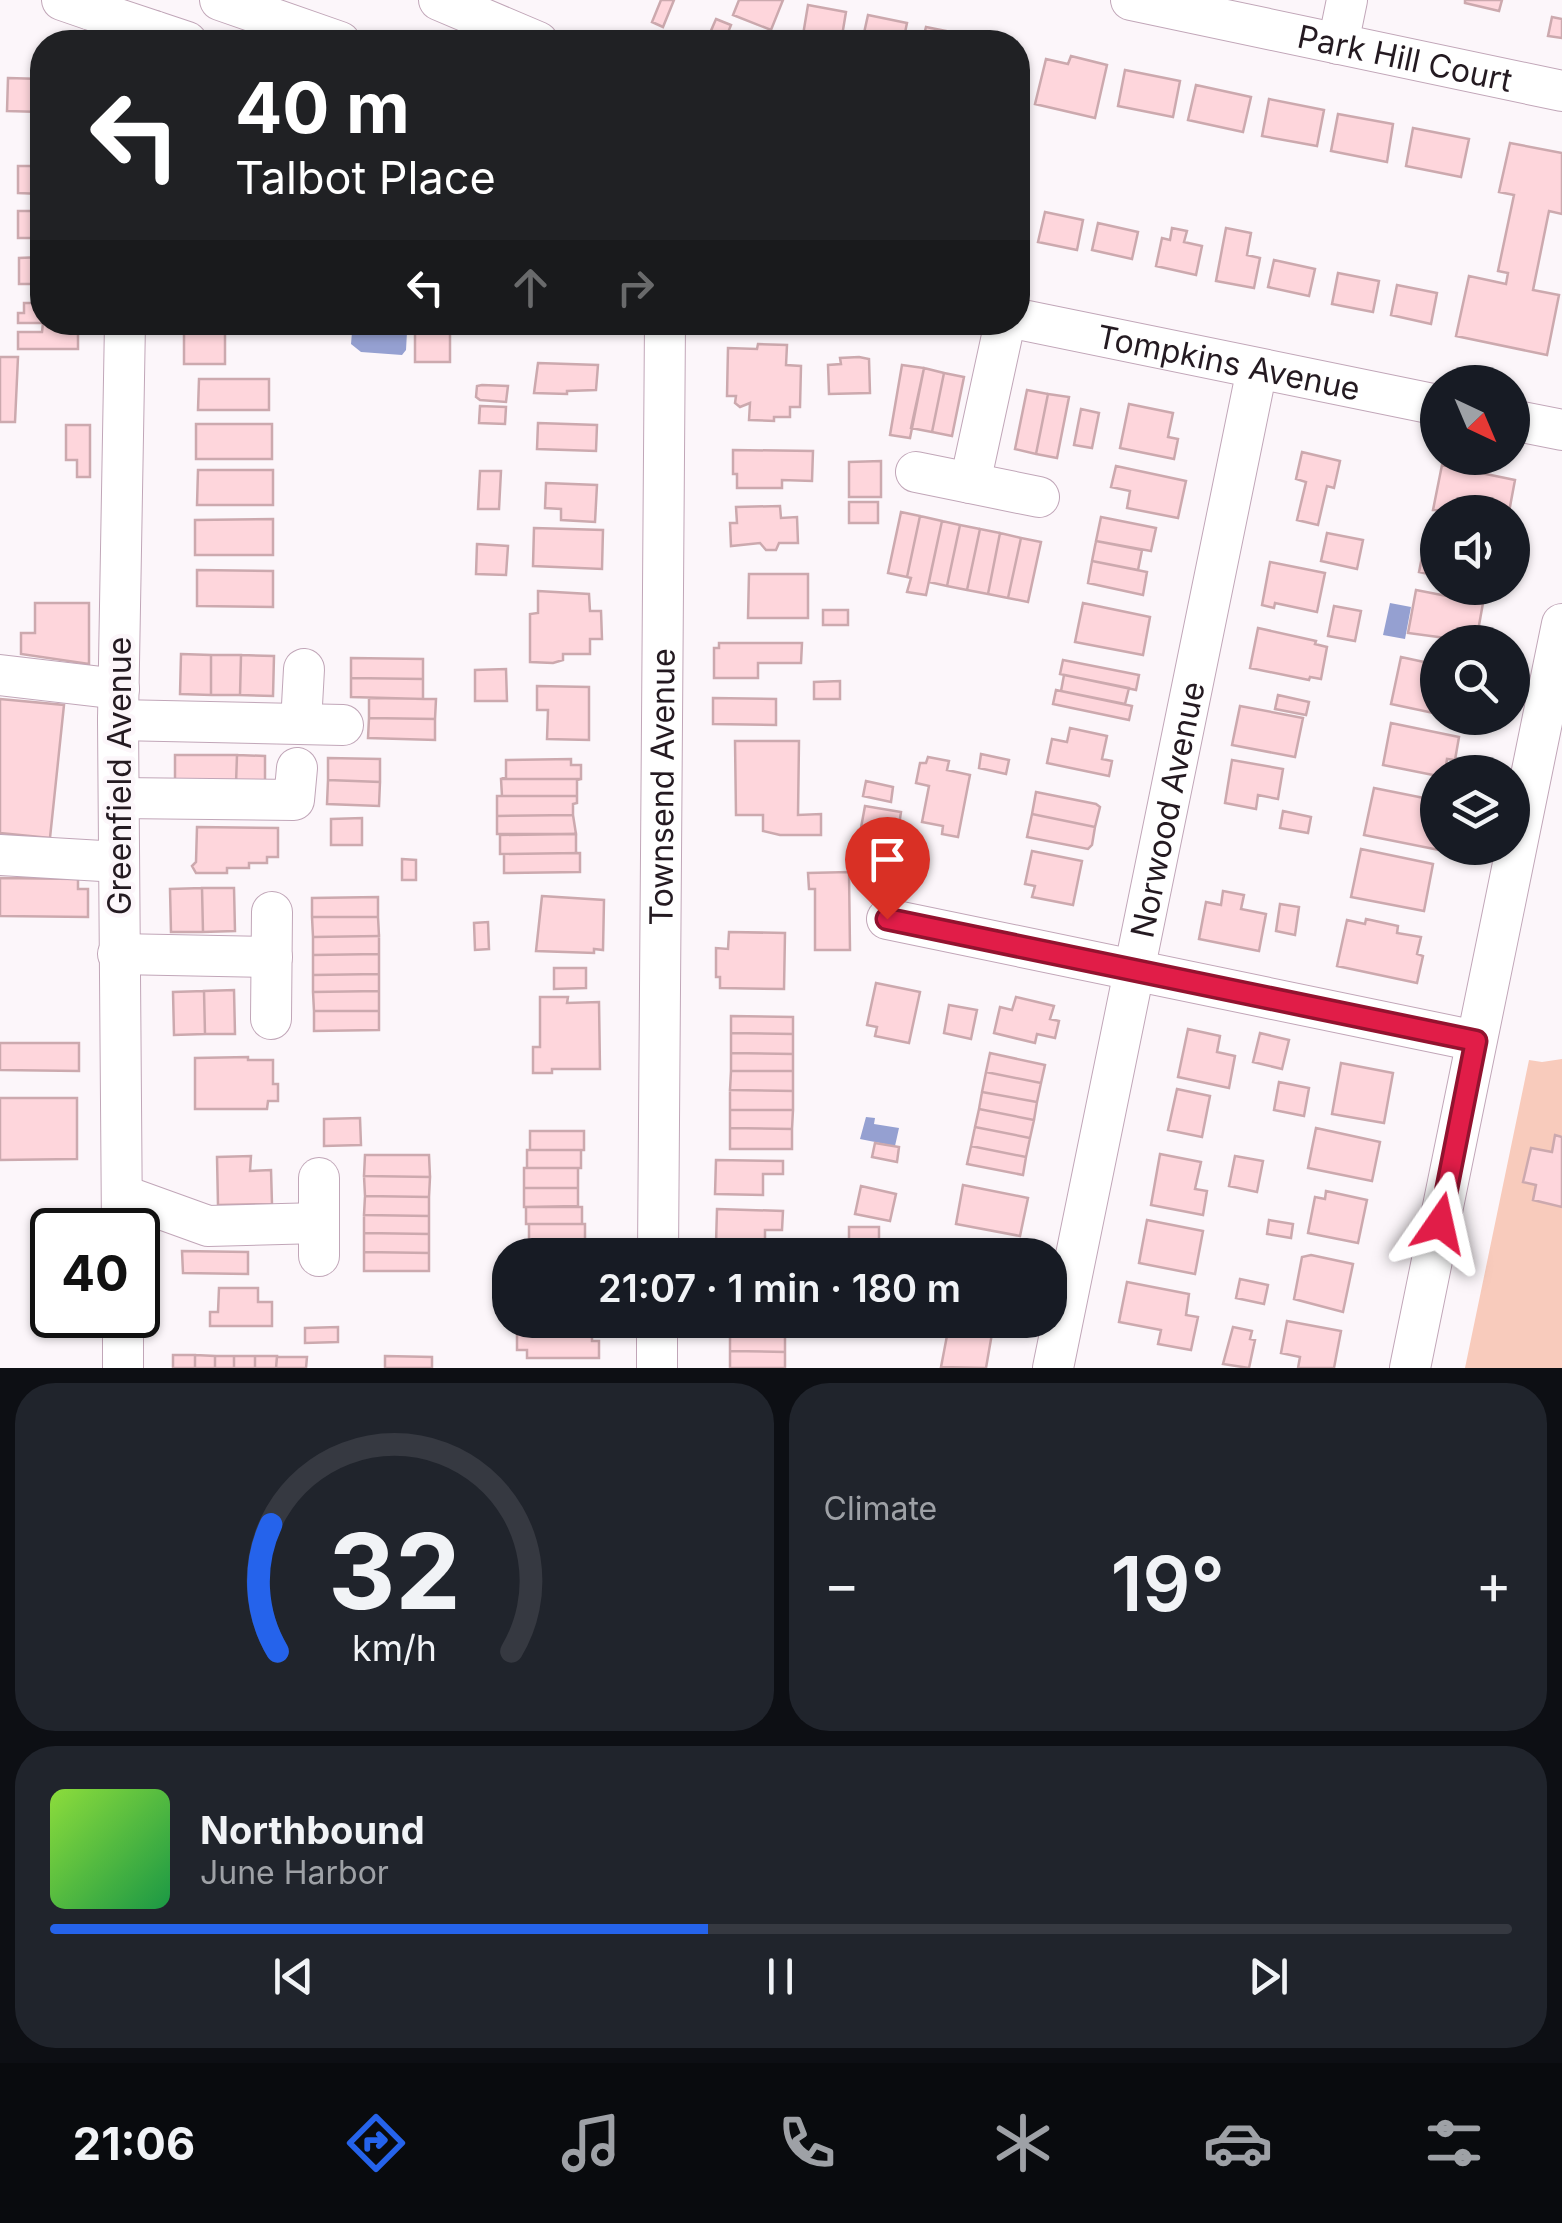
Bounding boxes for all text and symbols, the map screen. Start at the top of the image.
street label: Park Hill Court [1294,16,1516,99]
text: 40 m [235,65,410,150]
icon: left [70,70,200,200]
text: Talbot Place [235,150,496,205]
icon: left [398,260,453,315]
icon: ahead [503,260,558,315]
icon: right [608,260,663,315]
street label: Tompkins Avenue [1094,316,1364,408]
north arrow [1420,365,1530,475]
map controls [1420,365,1530,865]
button: sound [1420,495,1530,605]
button: search [1420,625,1530,735]
street label: Greenfield Avenue [100,637,139,915]
street label: Townsend Avenue [641,648,682,926]
street label: Norwood Avenue [1122,678,1212,941]
button: layers [1420,755,1530,865]
pin [845,817,930,920]
icon: arrive [860,832,915,887]
position arrow [1388,1171,1492,1275]
speed limit sign: 40 [30,1208,160,1338]
text: 21:07 · 1 min · 180 m [598,1265,961,1311]
text: Climate [824,1489,937,1528]
text: 32 [328,1508,461,1634]
text: 19° [1111,1538,1225,1629]
text: − [824,1551,860,1617]
text: + [1476,1551,1512,1617]
text: km/h [352,1626,437,1670]
text: Northbound [200,1807,425,1853]
text: June Harbor [200,1853,389,1892]
icon: previous [266,1949,321,2004]
icon: pause [753,1949,808,2004]
icon: next [1241,1949,1296,2004]
icon: directions [341,2108,411,2178]
icon: music [556,2108,626,2178]
icon: phone [772,2108,842,2178]
icon: climate [988,2108,1058,2178]
icon: car [1203,2108,1273,2178]
icon: filters [1419,2108,1489,2178]
text: 21:06 [73,2116,195,2171]

